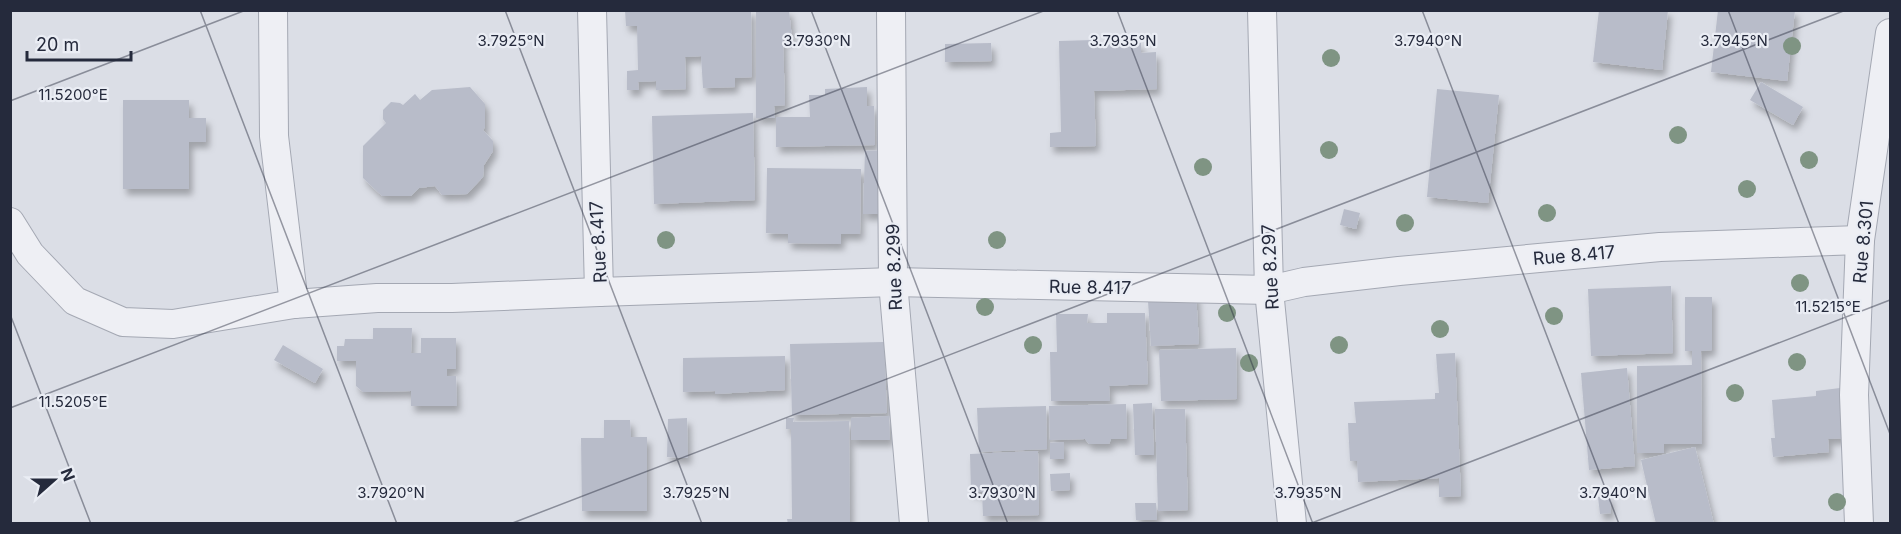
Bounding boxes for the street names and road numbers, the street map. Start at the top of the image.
street label: Rue 8.417 [585,200,611,284]
street label: Rue 8.301 [1849,200,1877,284]
street label: Rue 8.299 [882,223,906,311]
street label: Rue 8.297 [1257,224,1283,310]
street label: Rue 8.417 [1532,241,1616,269]
street label: Rue 8.417 [1049,276,1131,298]

